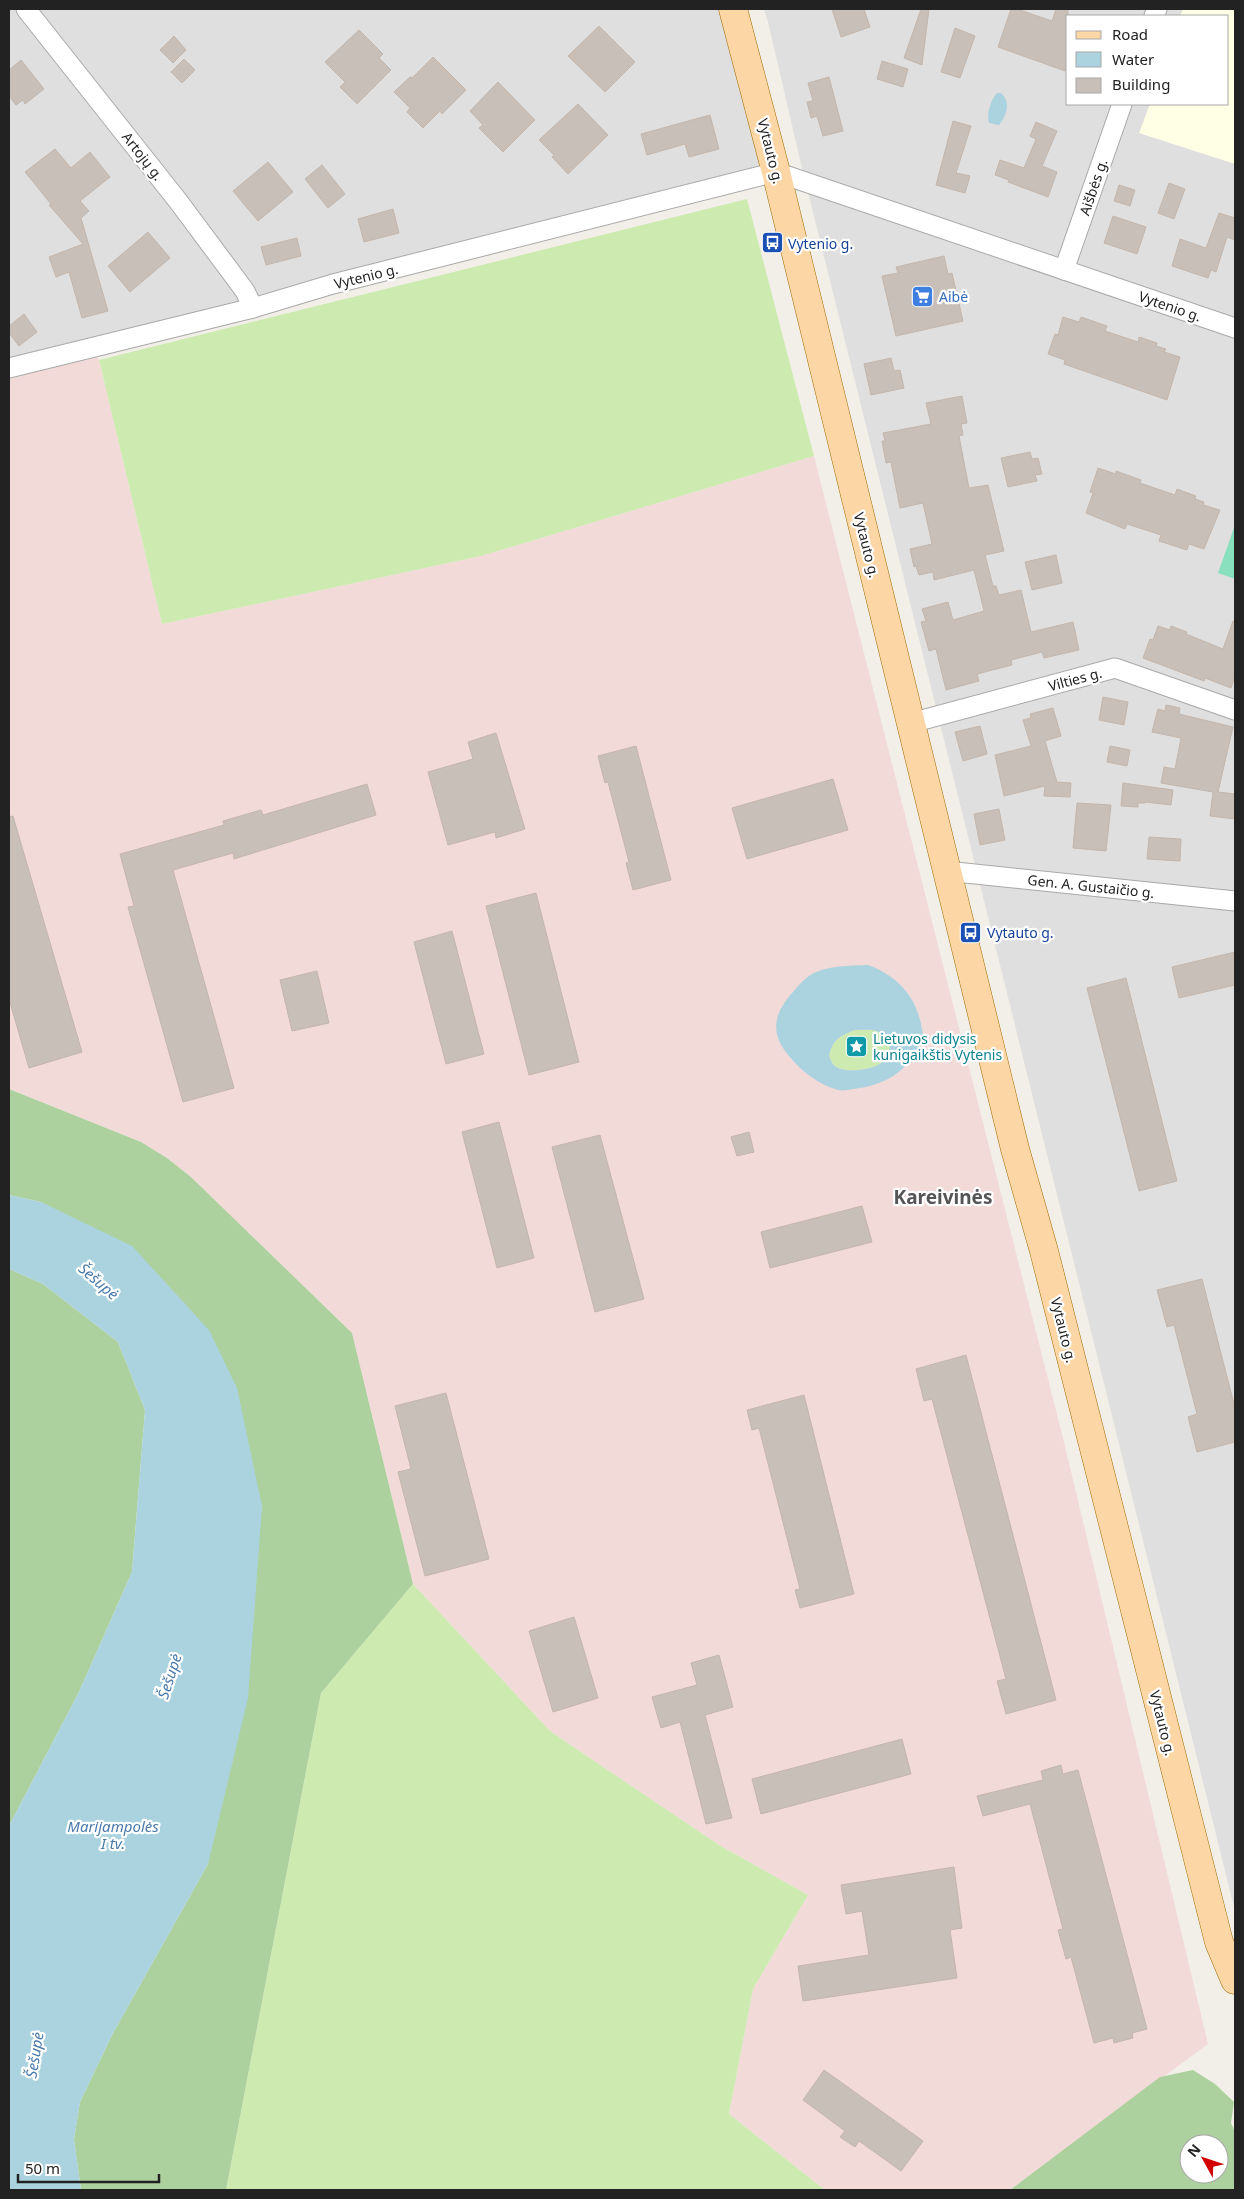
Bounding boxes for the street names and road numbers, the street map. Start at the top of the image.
street label: Vytauto g. [754,116,788,186]
street label: Artojų g. [118,128,168,184]
street label: Aišbės g. [1074,156,1112,218]
street label: Vytenio g. [332,259,400,293]
street label: Vytenio g. [1136,286,1204,326]
street label: Vytauto g. [850,510,884,580]
street label: Vilties g. [1046,663,1104,695]
street label: Gen. A. Gustaičio g. [1027,870,1155,902]
street label: Vytauto g. [1047,1295,1081,1365]
street label: Vytauto g. [1146,1688,1180,1758]

